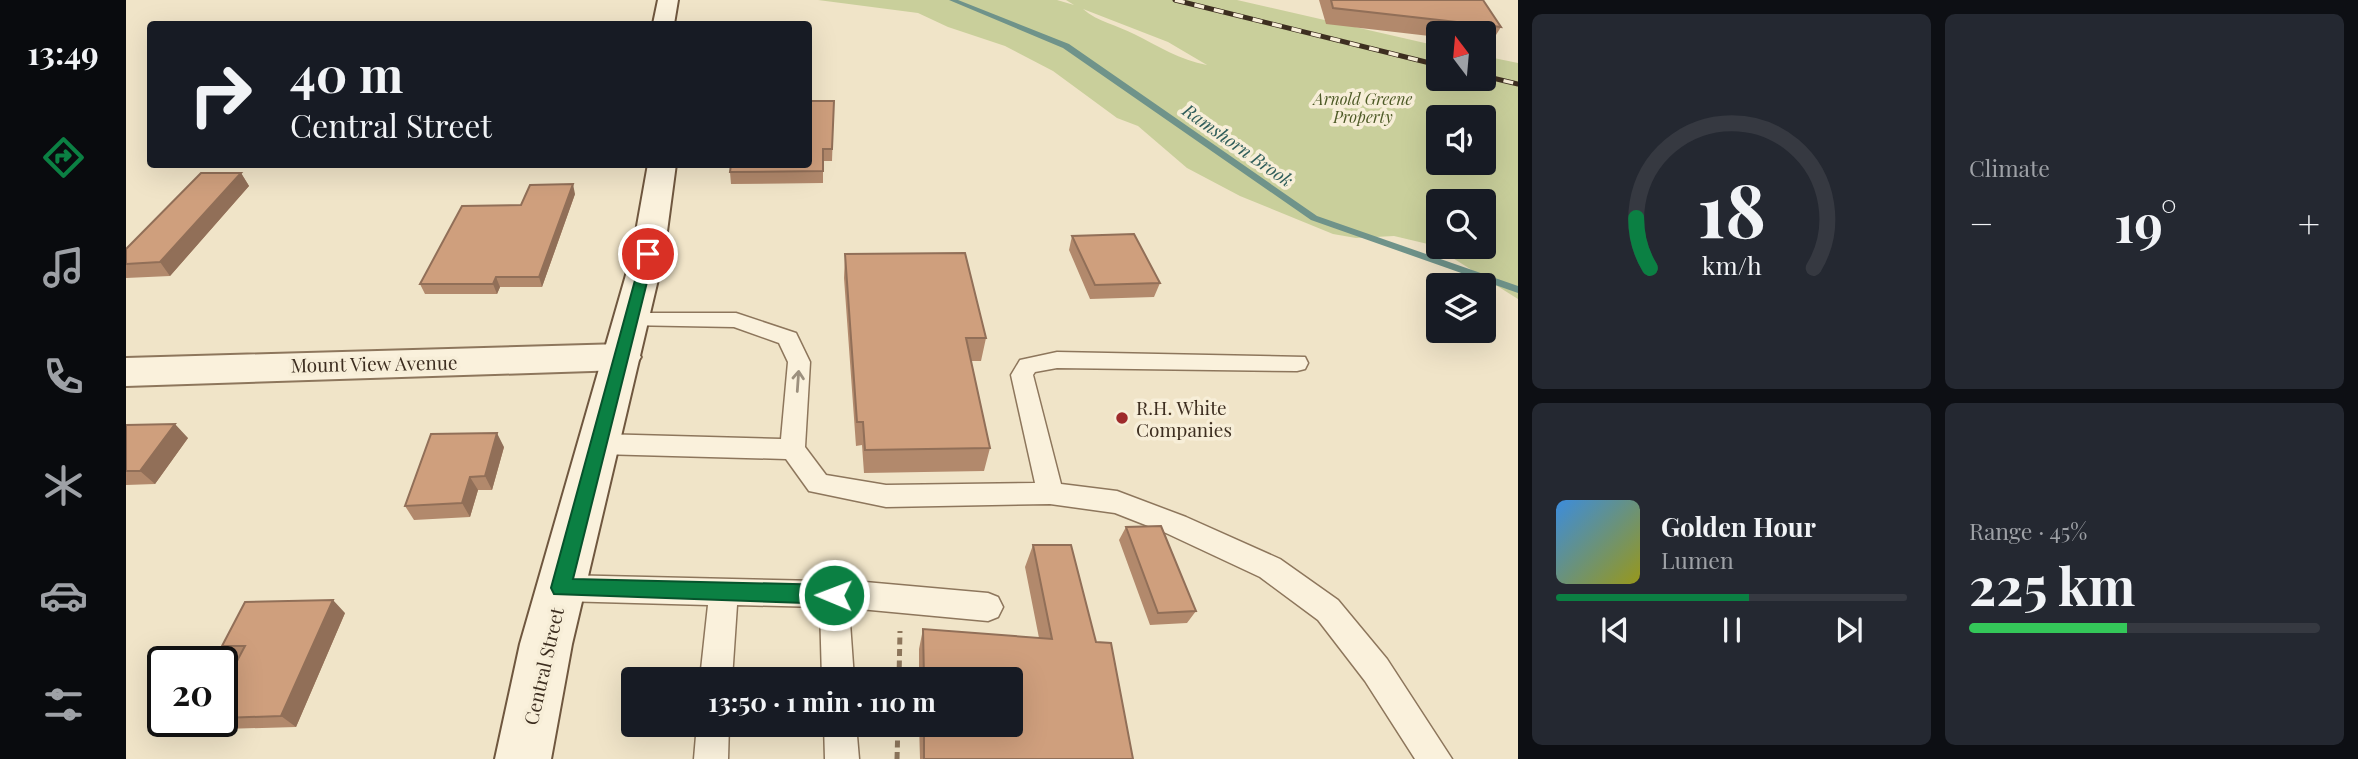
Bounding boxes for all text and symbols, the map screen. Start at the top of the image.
north arrow [1426,21,1496,91]
map controls [1426,21,1496,343]
text: 13:49 [27,30,99,73]
text: 40 m [290,40,403,105]
icon: right [175,49,266,140]
park label: Arnold Greene Property [1312,88,1413,127]
water label: Ramshorn Brook [1177,97,1298,192]
text: Central Street [290,103,492,146]
button: sound [1426,105,1496,175]
icon: directions [39,133,88,182]
text: Climate [1969,152,2050,183]
text: 18 [1697,159,1766,256]
text: 19° [2114,187,2177,256]
button: search [1426,189,1496,259]
text: − [1969,197,1994,248]
text: + [2298,197,2320,248]
pin [618,224,678,284]
icon: arrive [629,235,667,273]
icon: music [39,243,88,292]
text: km/h [1702,247,1762,280]
button: layers [1426,273,1496,343]
street label: Mount View Avenue [290,349,458,377]
icon: phone [39,352,88,401]
one-way arrow [792,370,805,392]
place label: R.H. White Companies [1136,394,1232,442]
marker: R.H. White Companies [1114,410,1130,426]
icon: climate [39,461,88,510]
text: Golden Hour [1661,509,1816,544]
text: Range · 45% [1969,515,2087,546]
text: Lumen [1661,544,1734,575]
text: 225 km [1969,550,2135,619]
position arrow [797,558,871,632]
icon: car [39,571,88,620]
street label: Central Street [517,604,569,727]
icon: previous [1596,611,1634,649]
icon: pause [1713,611,1751,649]
icon: next [1830,611,1868,649]
speed limit sign: 20 [147,646,238,737]
icon: filters [39,680,88,729]
text: 13:50 · 1 min · 110 m [708,684,936,719]

